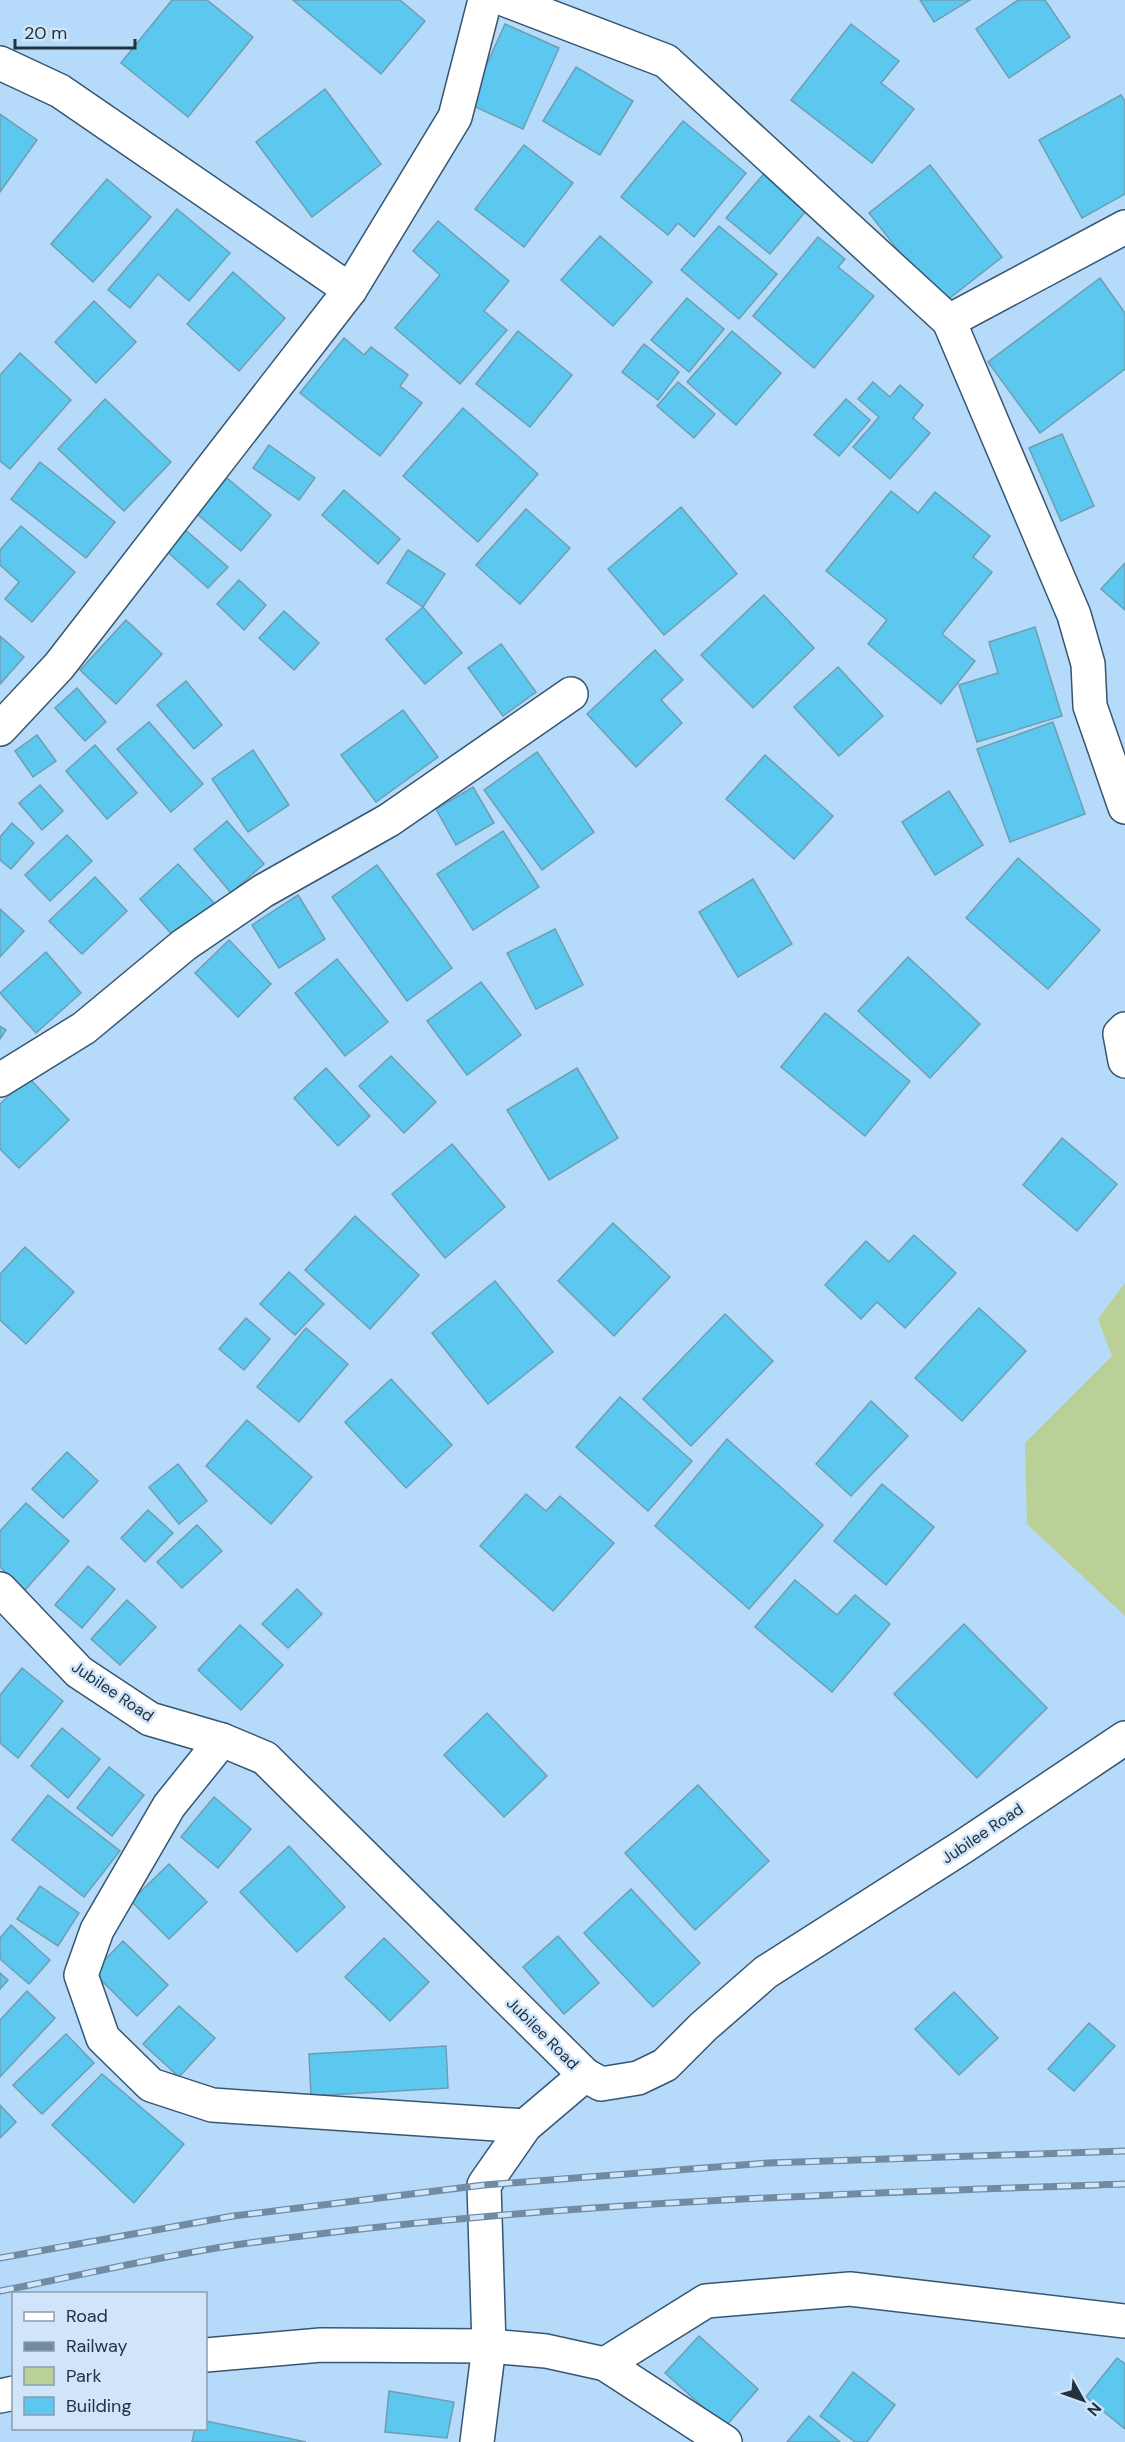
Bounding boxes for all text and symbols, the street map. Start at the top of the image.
scale bar [15,12,135,50]
text: 20 m [24,21,67,45]
street label: Jubilee Road [68,1656,158,1726]
street label: Jubilee Road [937,1798,1027,1868]
street label: Jubilee Road [502,1993,583,2074]
legend [12,2292,207,2430]
text: Road [66,2304,108,2328]
text: Railway [66,2334,128,2358]
text: Park [66,2364,102,2388]
north arrow [1053,2370,1113,2430]
text: Building [66,2394,131,2418]
text: N [1082,2398,1106,2421]

